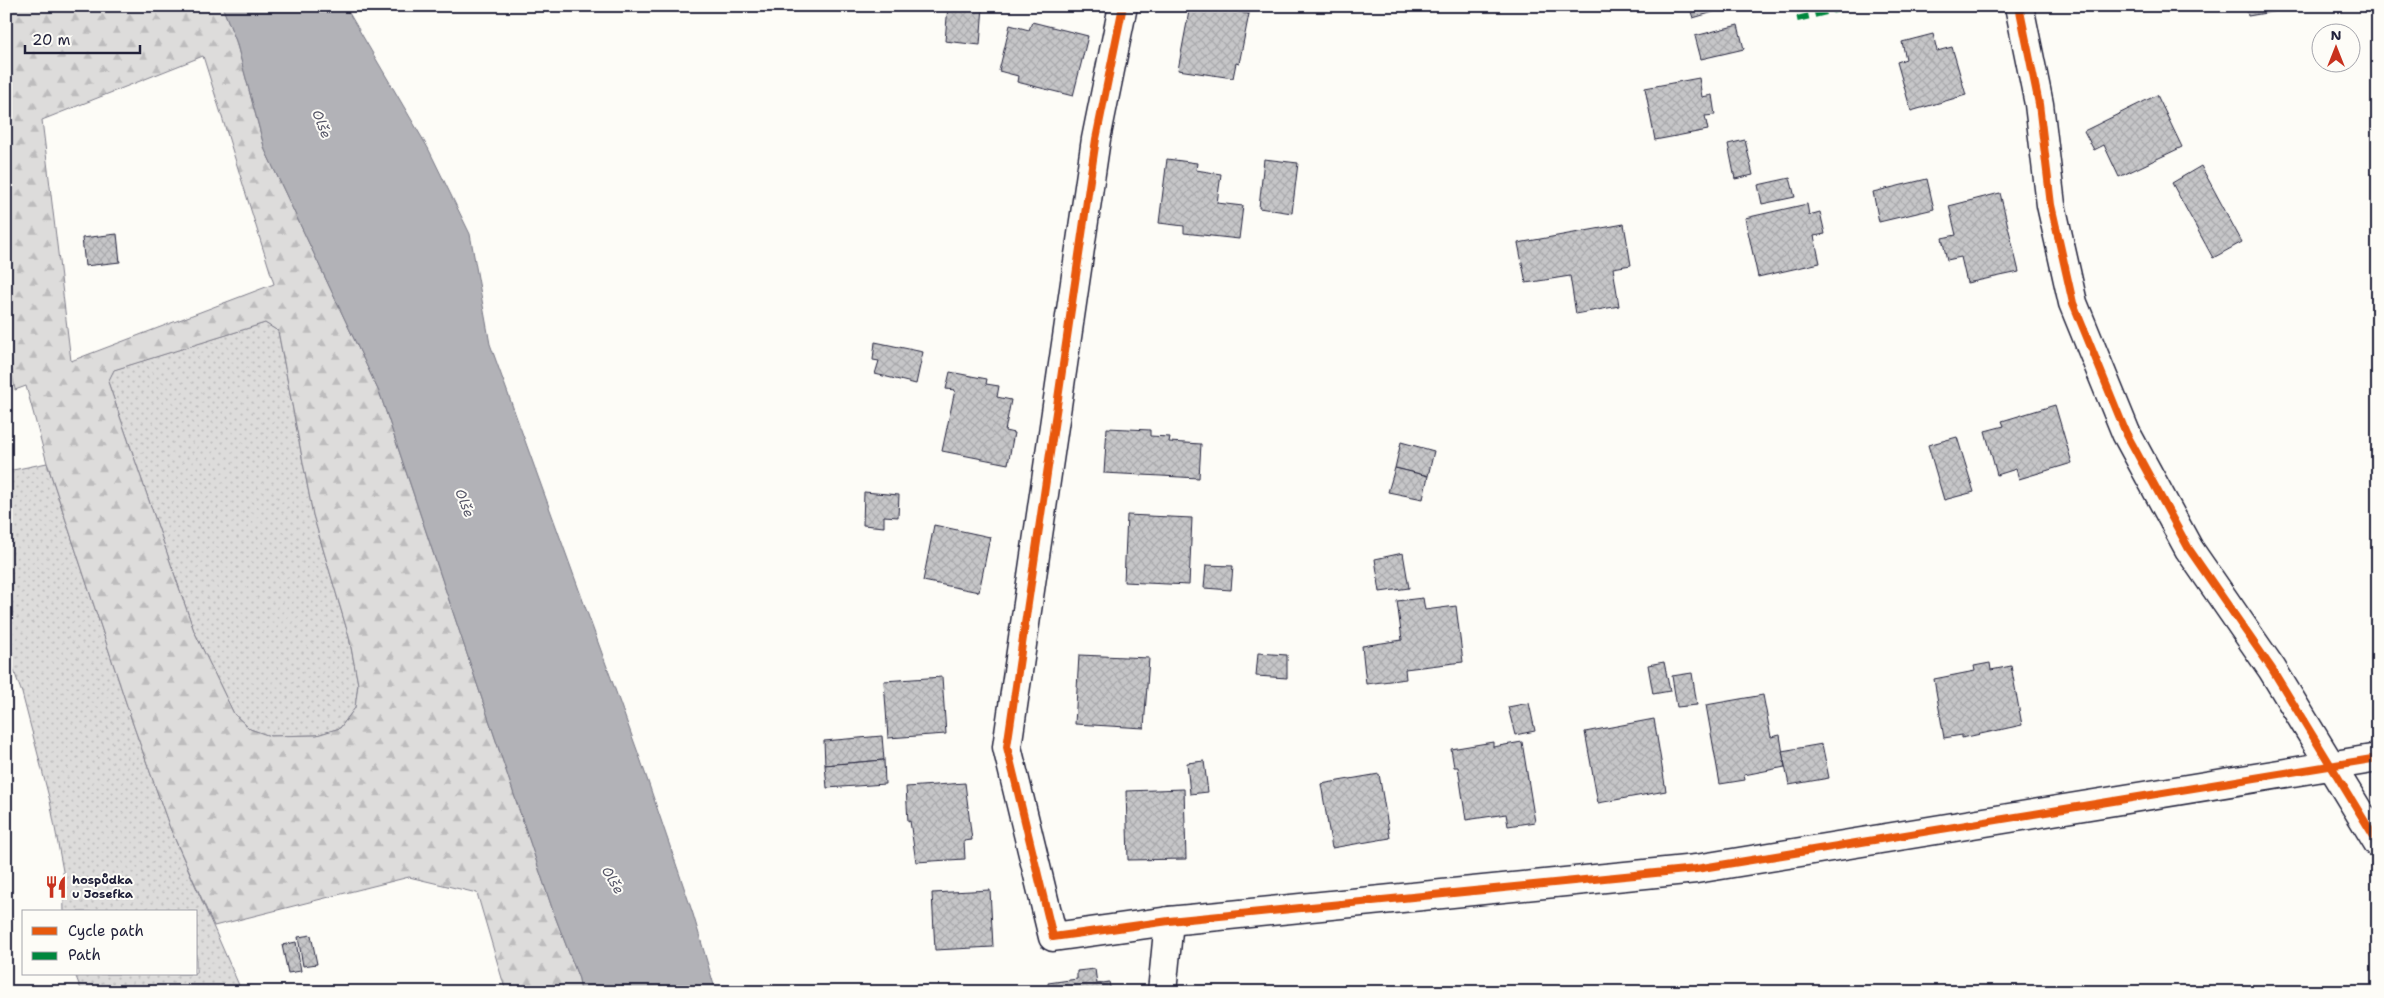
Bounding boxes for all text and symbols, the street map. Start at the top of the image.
scale bar [25,22,140,54]
north arrow [2312,22,2362,72]
text: N [2330,26,2342,44]
text: 20 m [32,30,71,50]
water label: Olše [308,107,336,141]
water label: Olše [451,486,479,520]
water label: Olše [598,863,628,897]
place label: hospůdka u Josefka [72,872,134,902]
restaurant icon: hospůdka u Josefka [43,874,69,900]
legend [22,910,198,976]
text: Cycle path [68,921,144,941]
text: Path [68,945,101,965]

